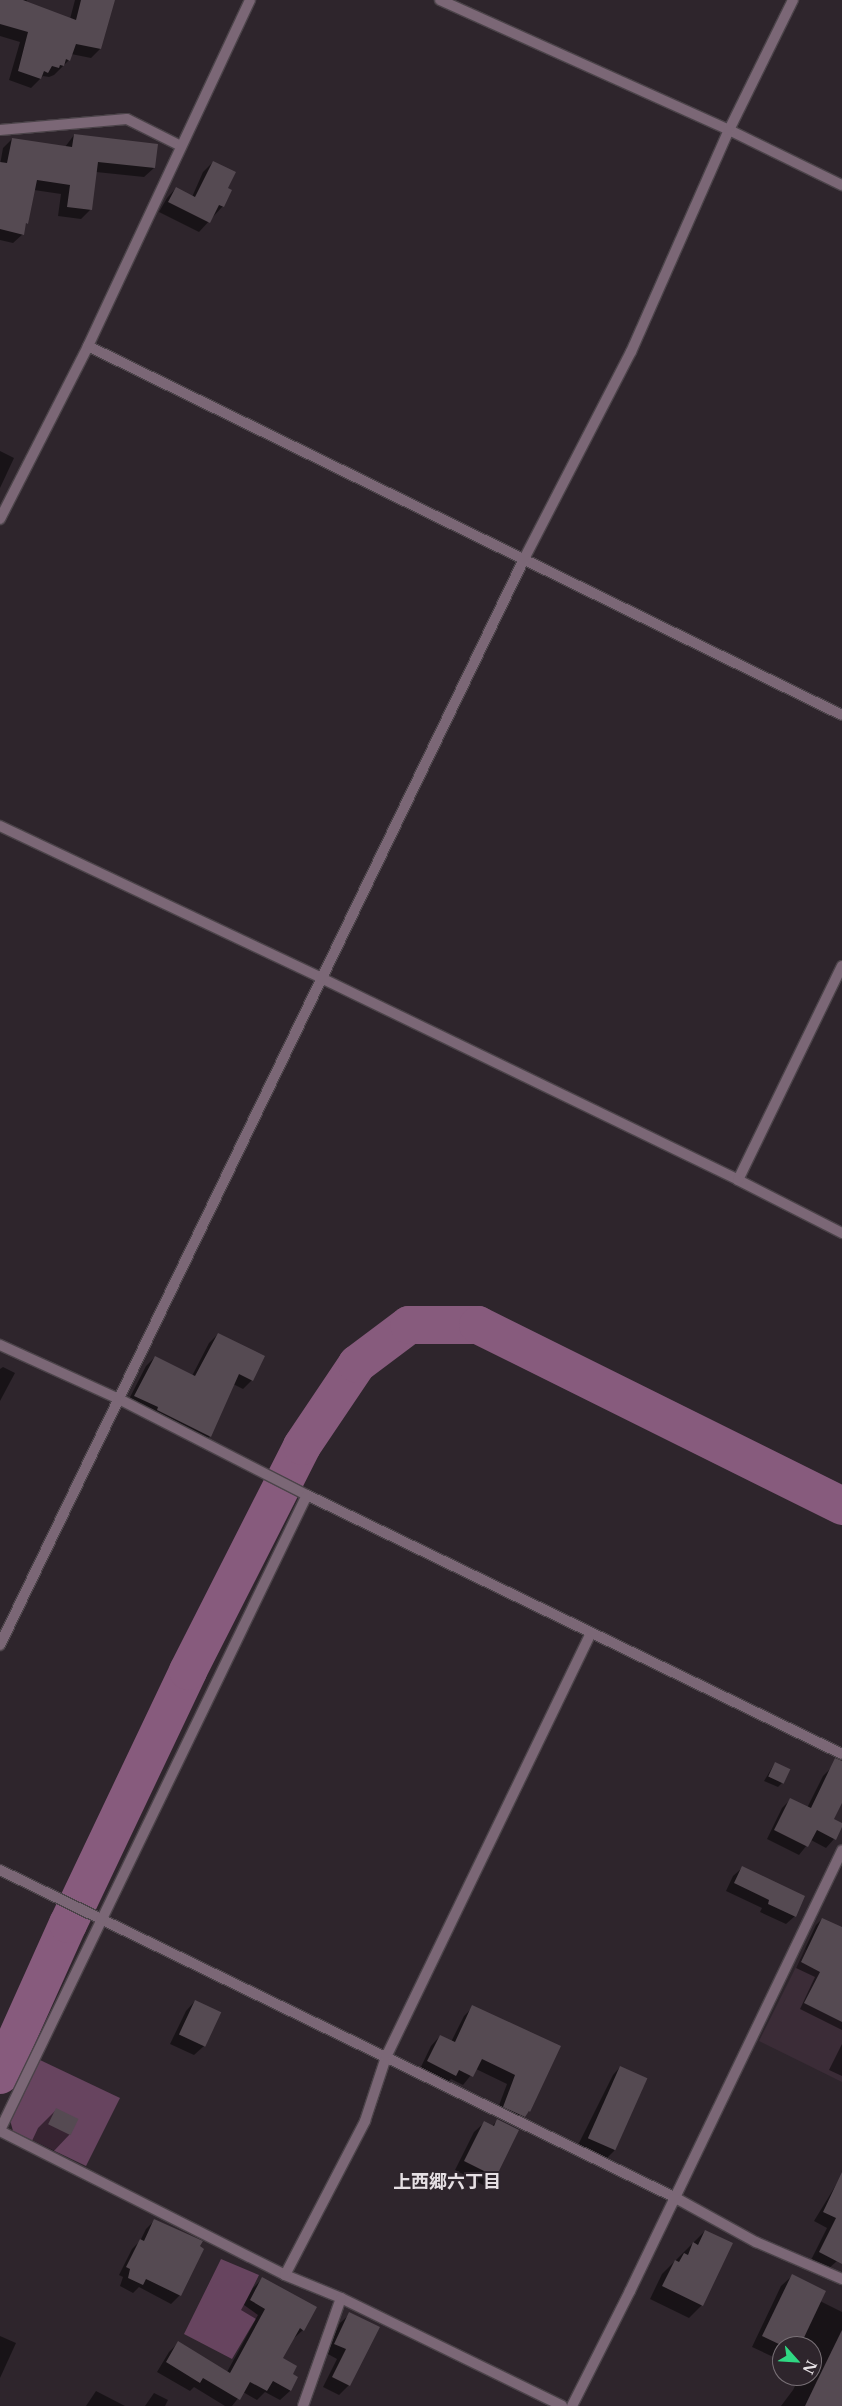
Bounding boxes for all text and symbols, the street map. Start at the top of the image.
district label: 上西郷六丁目 [393,2171,501,2193]
north arrow [772,2336,822,2386]
text: N [799,2357,821,2377]

